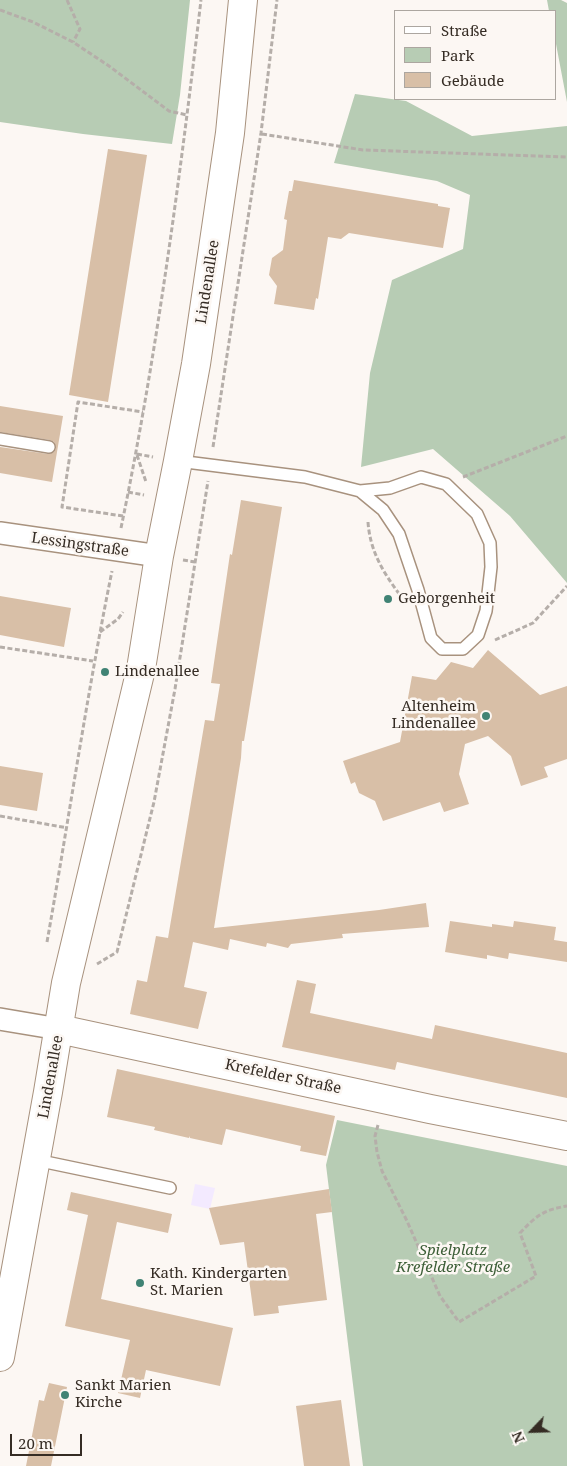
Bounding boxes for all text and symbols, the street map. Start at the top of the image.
legend [394,10,557,100]
text: Straße [441,20,487,40]
text: Park [441,45,474,65]
text: Gebäude [441,70,504,90]
street label: Lindenallee [192,239,224,325]
street label: Lessingstraße [30,529,130,561]
place label: Geborgenheit [398,590,495,608]
marker: Geborgenheit [382,593,394,605]
place label: Lindenallee [115,663,200,681]
marker: Lindenallee [99,666,111,678]
place label: Altenheim Lindenallee [391,698,476,733]
marker: Altenheim Lindenallee [480,710,492,722]
street label: Lindenallee [35,1034,67,1120]
street label: Krefelder Straße [223,1056,343,1098]
park label: Spielplatz Krefelder Straße [396,1242,510,1277]
place label: Kath. Kindergarten St. Marien [150,1265,287,1300]
marker: Kath. Kindergarten St. Marien [134,1277,146,1289]
place label: Sankt Marien Kirche [75,1377,171,1412]
marker: Sankt Marien Kirche [59,1389,71,1401]
north arrow [507,1406,557,1456]
scale bar [12,1424,85,1456]
text: N [507,1428,529,1446]
text: 20 m [18,1433,53,1453]

